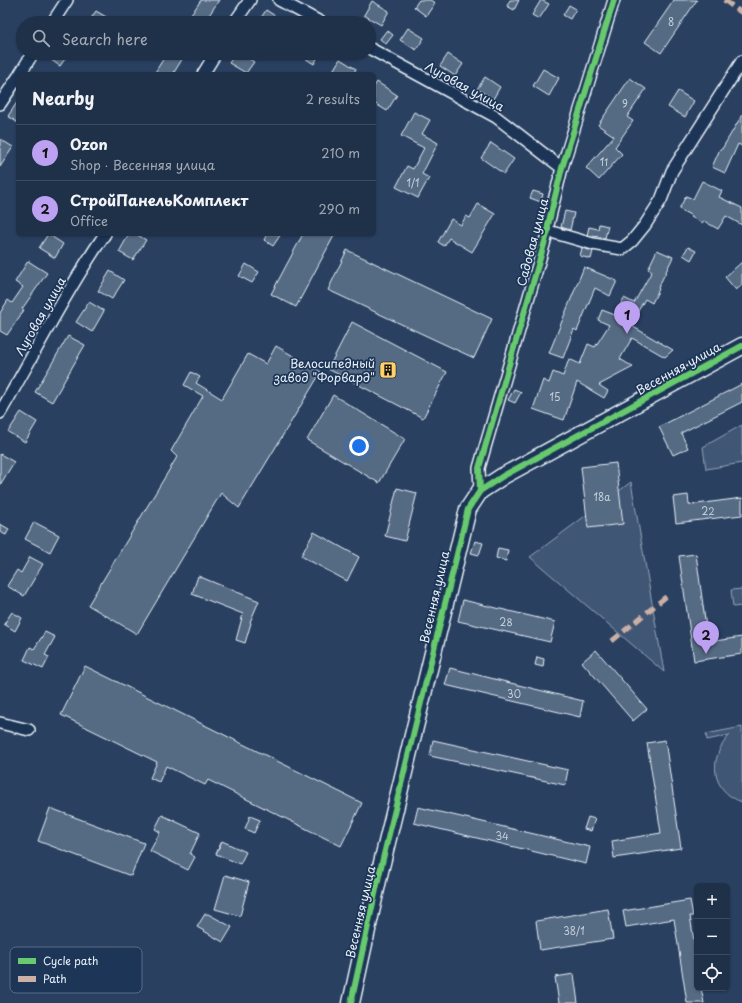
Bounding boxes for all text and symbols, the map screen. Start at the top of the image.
house number: 8 [668,14,674,29]
search box [16,16,376,60]
icon: search [30,27,52,49]
text: Search here [62,27,148,50]
street label: Луговая улица [422,57,508,115]
text: Nearby [32,85,94,111]
text: 2 results [306,89,360,108]
house number: 9 [622,96,628,111]
text: Ozon [70,132,108,155]
text: 1 [42,143,48,162]
text: 210 m [321,143,360,162]
house number: 11 [600,154,608,169]
text: Shop · Весенняя улица [70,155,215,174]
house number: 1/1 [406,175,420,190]
text: СтройПанельКомплект [70,188,248,211]
street label: Садовая улица [512,196,552,288]
text: 2 [40,199,50,218]
text: 290 m [319,199,360,218]
text: Office [70,211,108,230]
street label: Луговая улица [10,273,70,359]
pin: 1 [614,301,640,334]
street label: Весенняя улица [632,337,724,399]
place label: Велосипедный завод "Форвард" [273,354,375,386]
building icon: Велосипедный завод "Форвард" [378,360,398,380]
house number: 15 [550,389,560,404]
your location [349,436,369,456]
house number: 18а [594,489,611,504]
house number: 22 [701,503,715,518]
street label: Весенняя улица [415,549,453,645]
house number: 28 [499,614,513,629]
pin: 2 [693,621,719,654]
house number: 30 [507,686,521,701]
house number: 34 [495,828,509,843]
street label: Весенняя улица [341,864,379,960]
map controls [694,883,730,991]
button: + [694,883,730,919]
button: − [694,919,730,955]
house number: 38/1 [563,923,585,938]
legend [10,947,142,993]
text: Cycle path [43,952,98,969]
button: locate [694,955,730,991]
text: Path [43,970,67,987]

